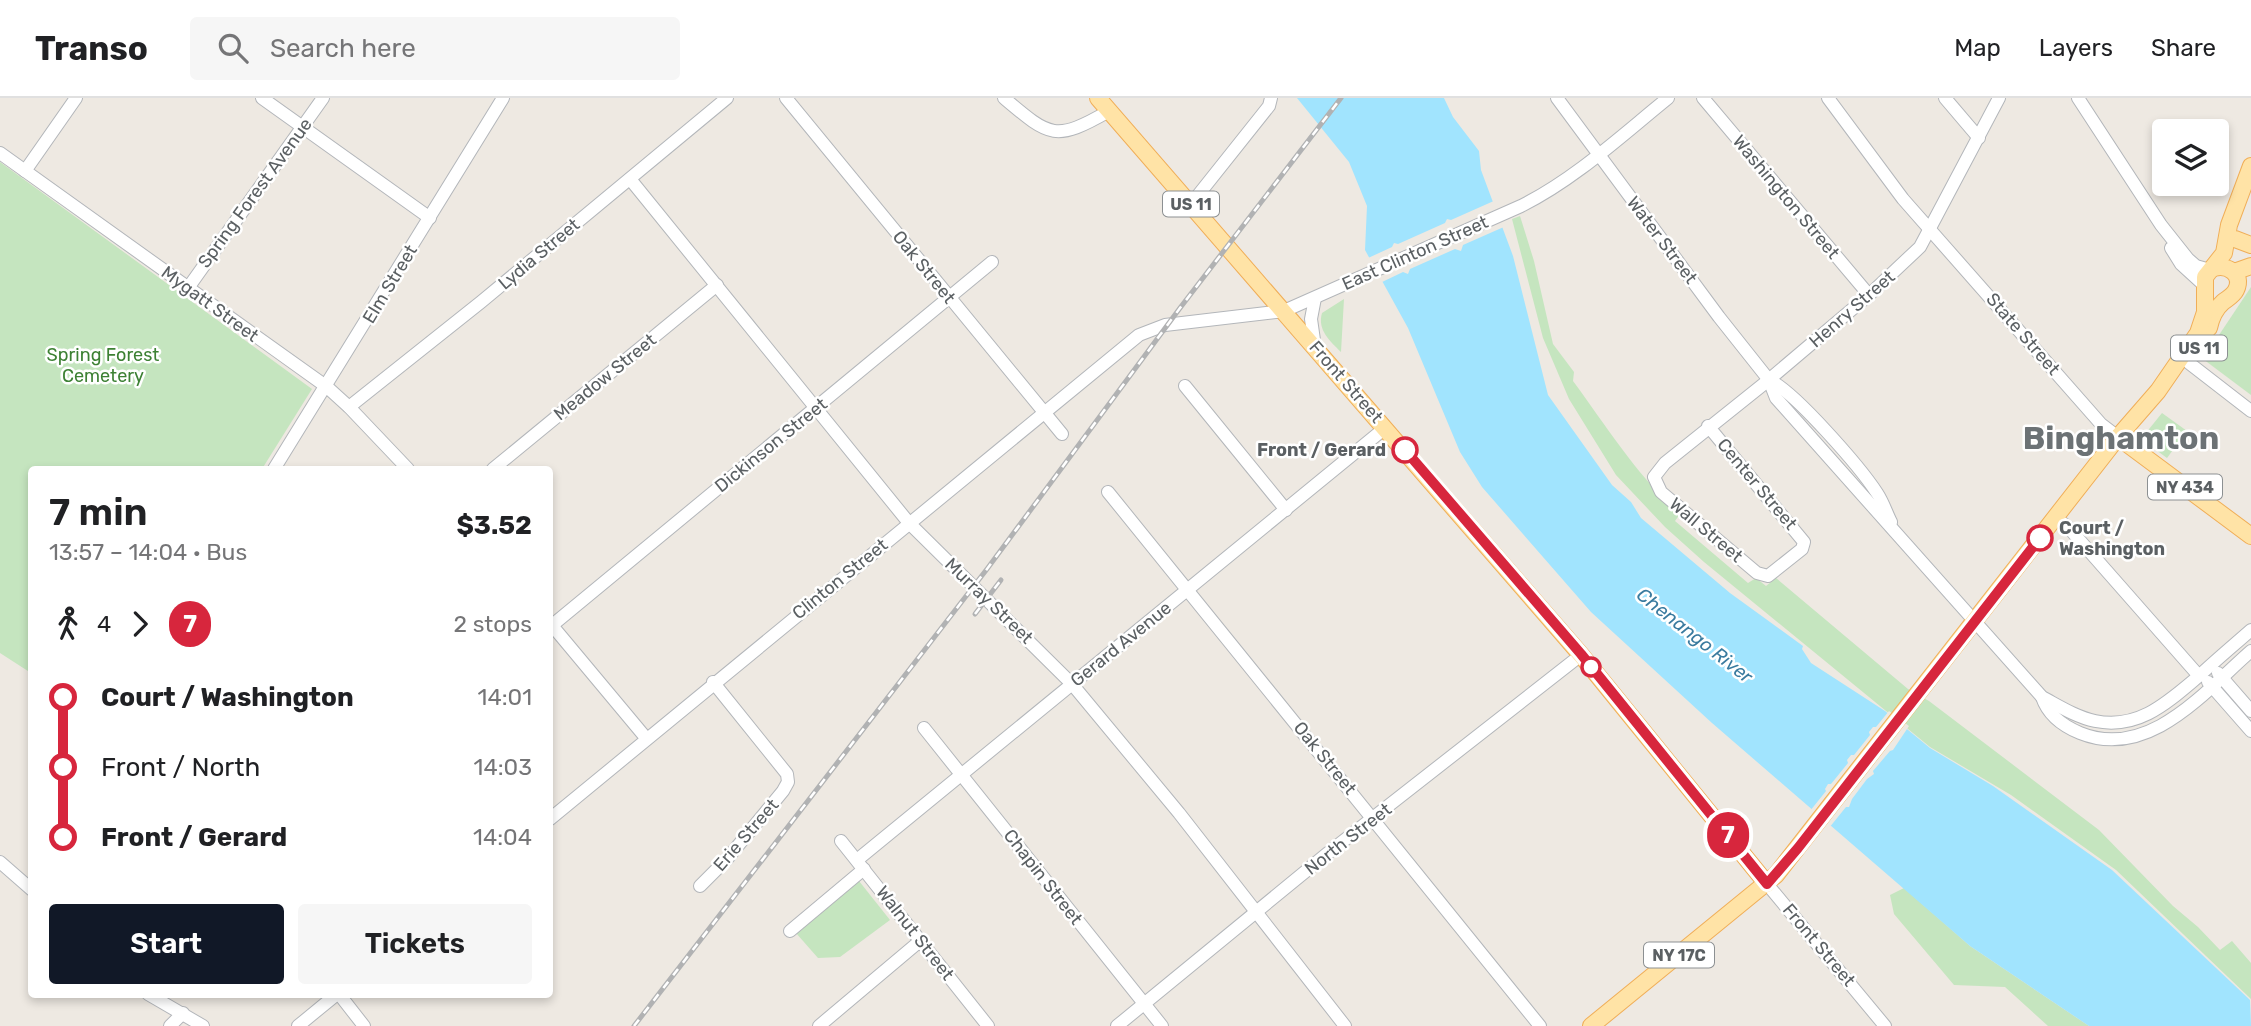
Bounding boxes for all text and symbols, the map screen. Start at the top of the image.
search box [190,17,680,80]
text: Transo [35,29,148,68]
icon: search [214,29,252,67]
text: Search here [270,33,416,64]
text: Map [1954,34,2001,62]
text: Layers [2039,34,2113,62]
text: Share [2151,34,2216,62]
street label: Spring Forest Avenue [193,114,317,272]
map controls [2152,119,2229,196]
button: layers [2152,119,2229,196]
street label: Washington Street [1728,131,1844,263]
road number: US 11 [1163,192,1219,216]
street label: Water Street [1622,192,1702,288]
street label: East Clinton Street [1338,211,1492,295]
street label: Lydia Street [494,214,584,294]
street label: Oak Street [888,226,960,308]
street label: Elm Street [358,241,422,327]
street label: Mygatt Street [157,261,263,347]
street label: Henry Street [1805,266,1899,352]
street label: State Street [1981,288,2065,380]
street label: Meadow Street [549,329,661,425]
street label: Front Street [1304,336,1388,428]
road number: US 11 [2171,336,2227,360]
park label: Spring Forest Cemetery [47,344,159,387]
street label: Dickinson Street [710,393,832,497]
district label: Binghamton [2023,419,2219,457]
street label: Center Street [1712,434,1802,534]
marker: Front / Gerard [1392,437,1418,463]
place label: Front / Gerard [1257,439,1386,461]
road number: NY 434 [2148,474,2222,500]
text: 7 min [49,489,148,535]
street label: Wall Street [1665,493,1747,567]
text: $3.52 [456,510,532,541]
place label: Court / Washington [2059,517,2165,560]
marker: Court / Washington [2027,525,2053,551]
street label: Clinton Street [788,534,892,624]
text: 13:57 – 14:04 · Bus [49,538,247,566]
street label: Murray Street [940,553,1038,649]
water label: Chenango River [1632,583,1758,688]
street label: Gerard Avenue [1066,597,1176,691]
icon: walk [49,605,87,643]
icon: forward [121,605,159,643]
text: 4 [97,610,111,638]
text: 7 [183,610,197,638]
text: 2 stops [454,610,532,638]
unlabelled marker [1581,657,1601,677]
text: Court / Washington [101,682,354,713]
text: 14:01 [478,683,532,711]
street label: Oak Street [1289,717,1361,799]
text: Front / North [101,752,260,783]
text: 14:03 [474,753,532,781]
street label: Erie Street [709,794,783,876]
street label: North Street [1300,798,1396,880]
line badge: 7 [1705,812,1751,858]
text: 7 [1721,821,1735,849]
text: Front / Gerard [101,822,287,853]
text: 14:04 [473,823,532,851]
street label: Chapin Street [999,825,1087,929]
street label: Walnut Street [871,881,959,985]
street label: Front Street [1778,899,1860,991]
button: Start [49,904,284,984]
button: Tickets [298,904,532,984]
road number: NY 17C [1644,942,1714,968]

